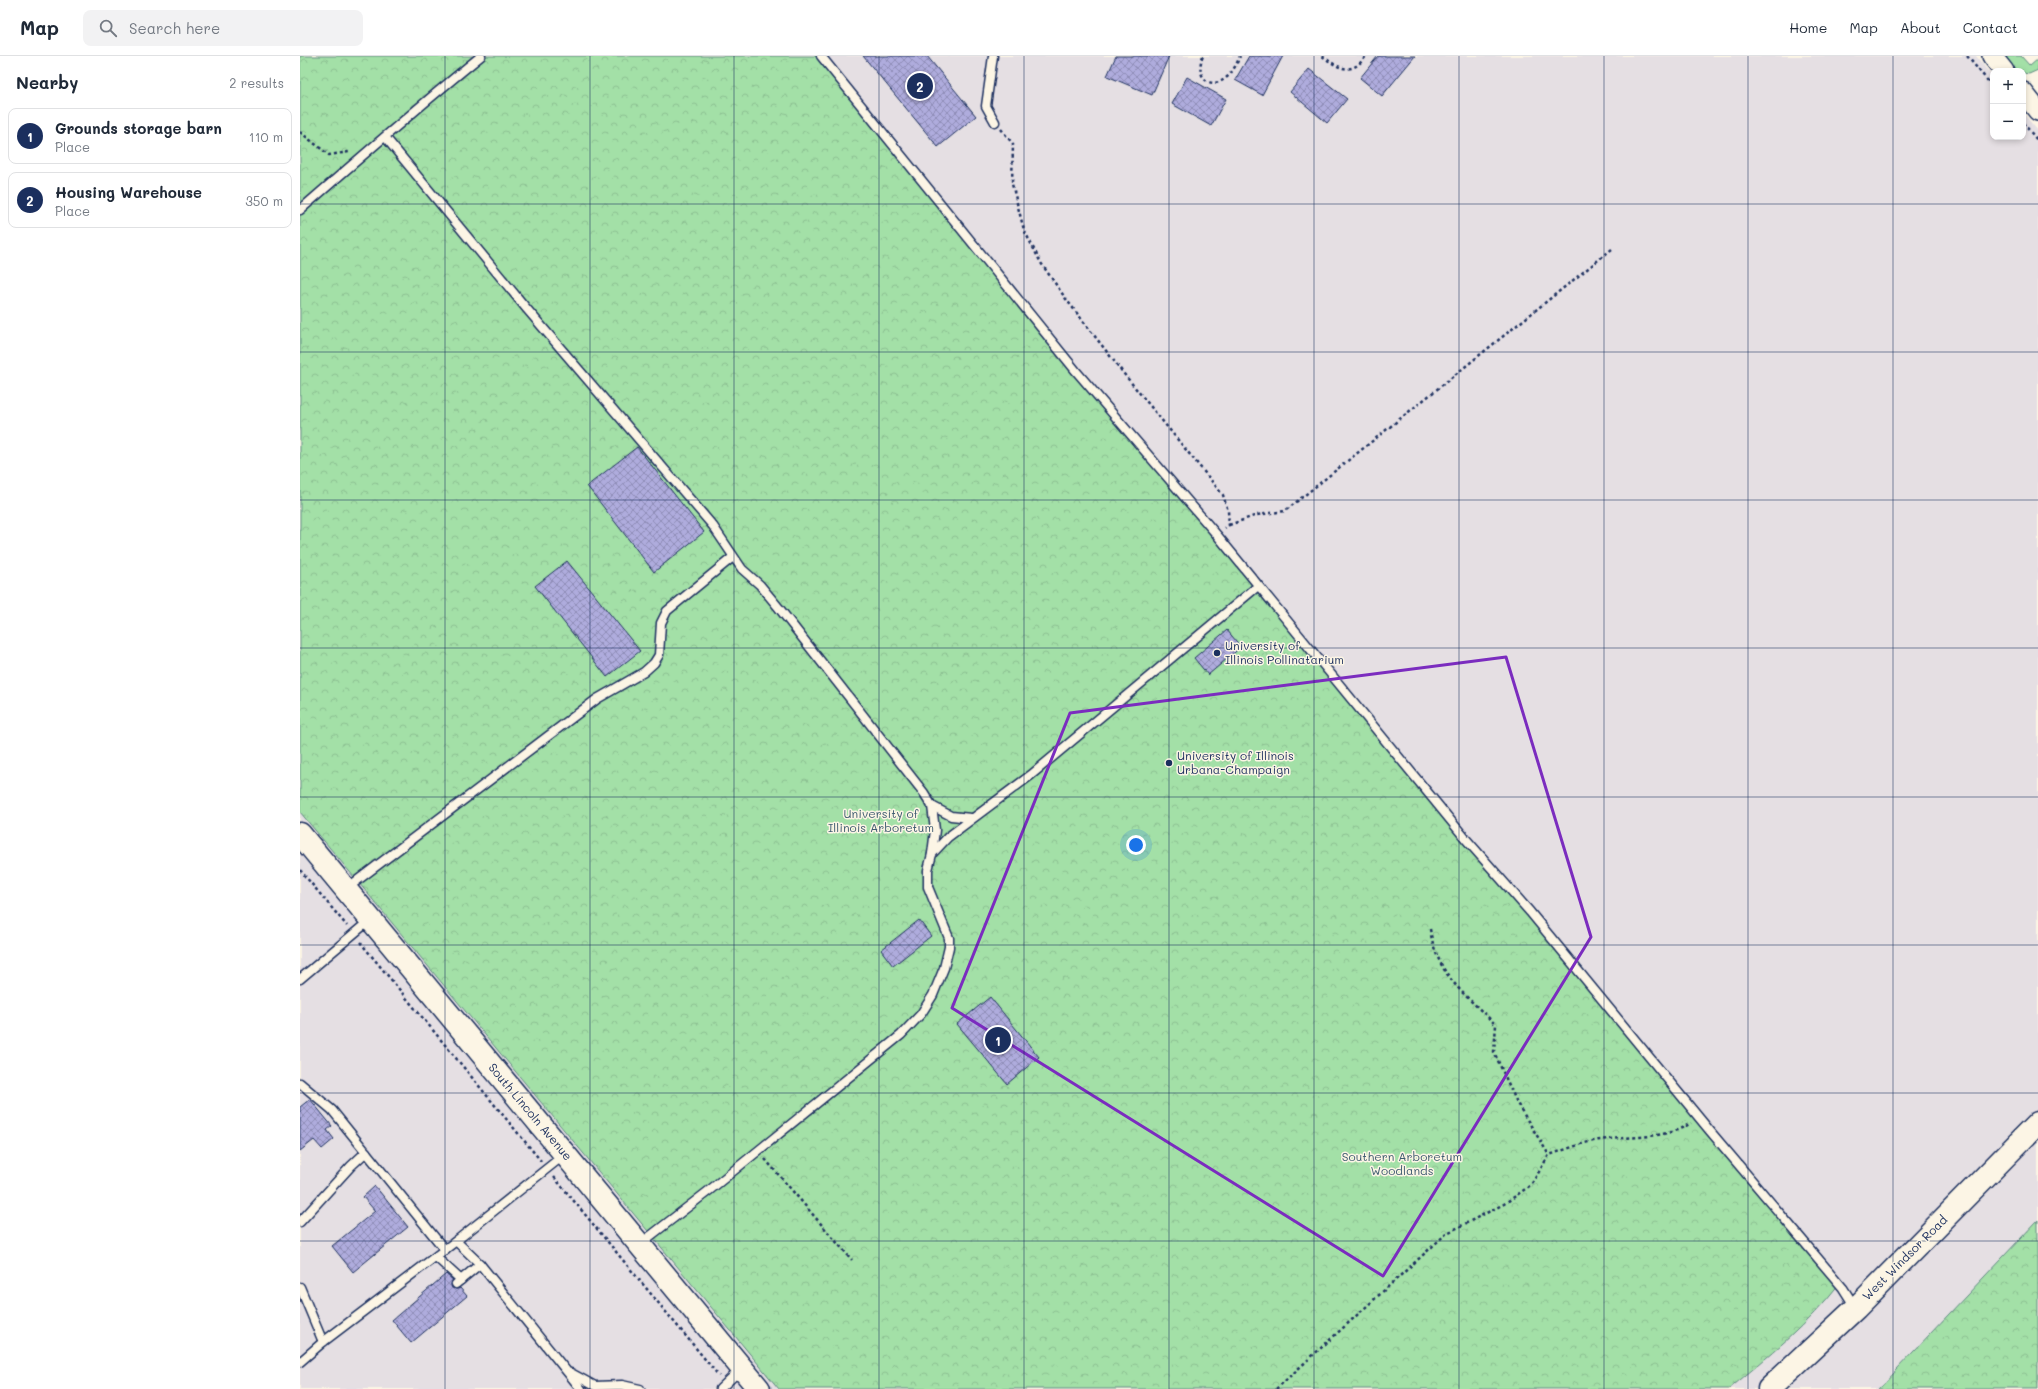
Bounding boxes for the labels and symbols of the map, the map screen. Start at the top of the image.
pin: 2 [907,71,933,101]
place label: University of Illinois Pollinatarium [1225,637,1344,667]
marker: University of Illinois Pollinatarium [1212,648,1222,658]
place label: University of Illinois Urbana-Champaign [1177,747,1294,777]
marker: University of Illinois Urbana-Champaign [1164,758,1174,768]
park label: University of Illinois Arboretum [828,805,934,835]
your location [1126,835,1146,855]
pin: 1 [985,1025,1011,1055]
street label: South Lincoln Avenue [485,1059,576,1163]
park label: Southern Arboretum Woodlands [1342,1148,1462,1178]
street label: West Windsor Road [1858,1211,1951,1303]

